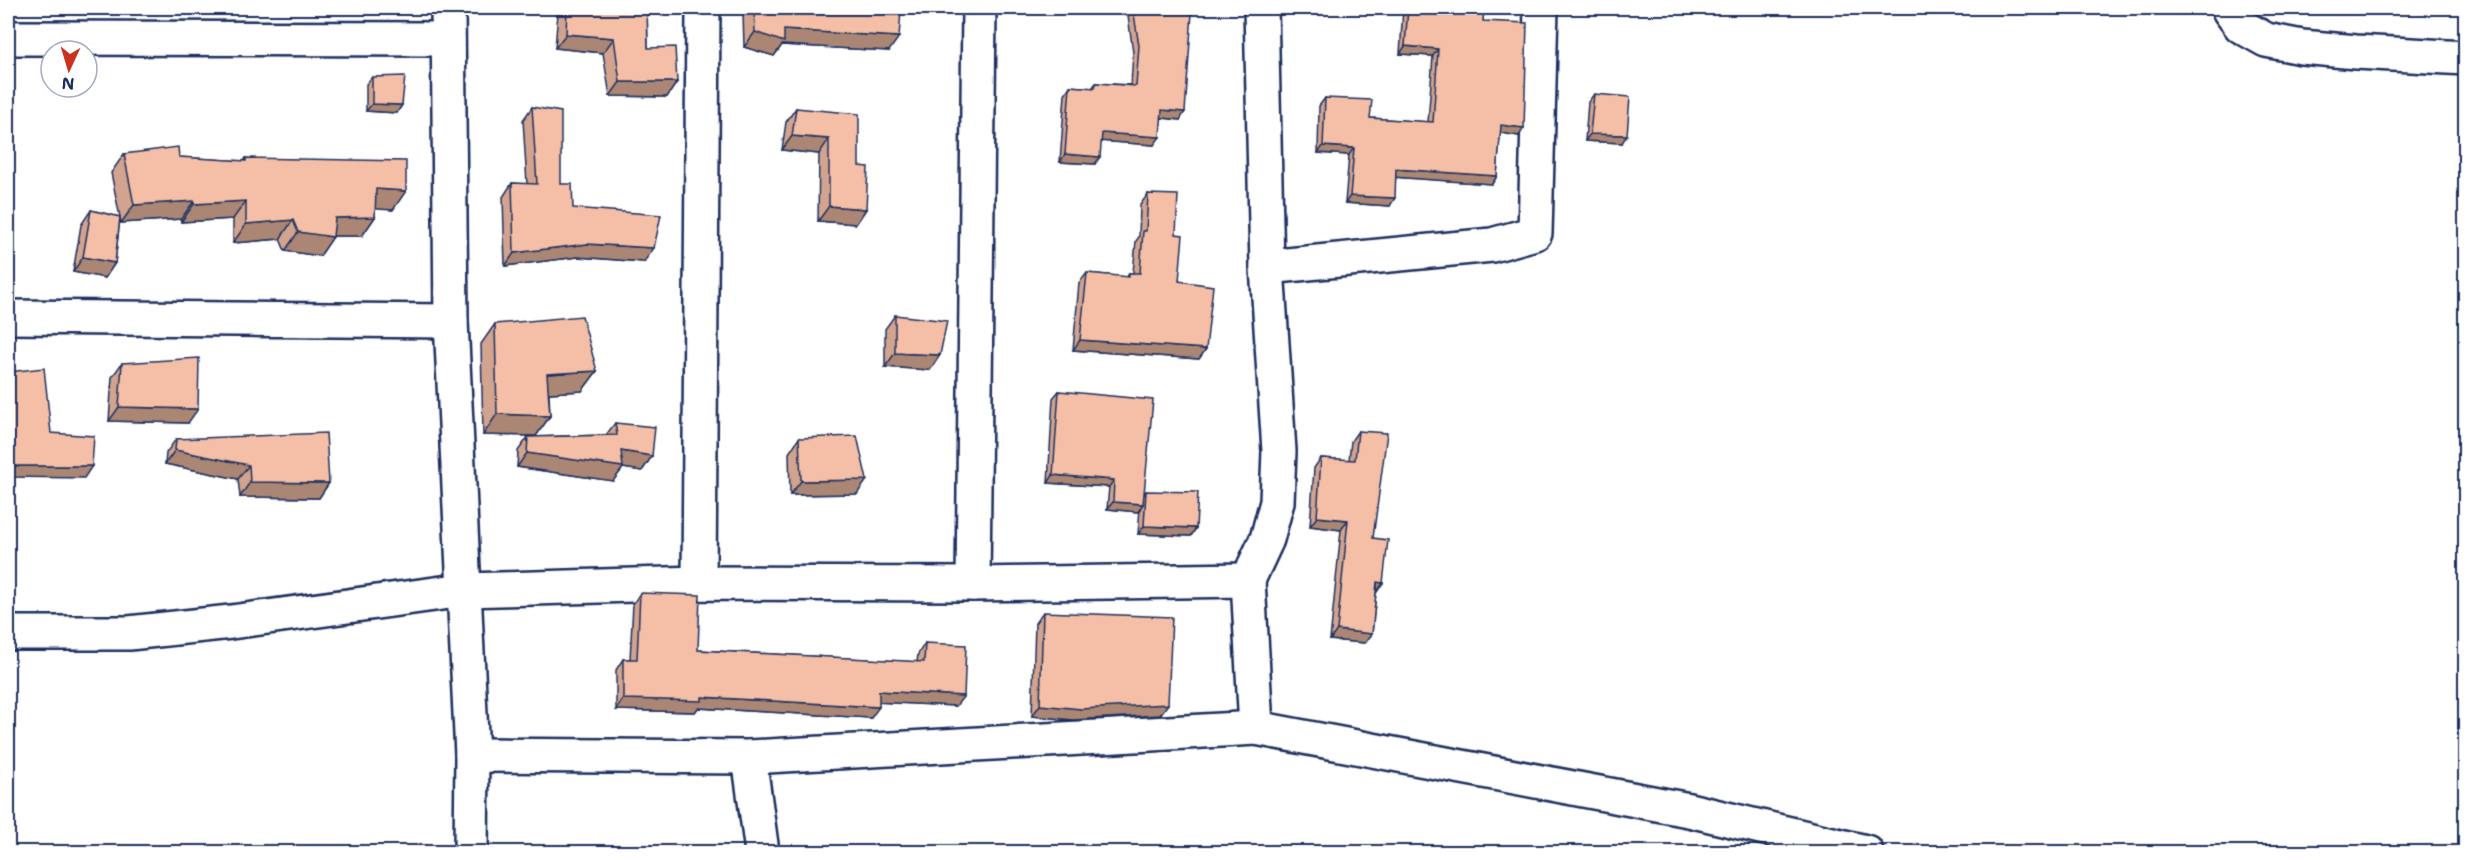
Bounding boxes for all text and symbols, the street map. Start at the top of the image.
north arrow [39,39,99,99]
text: N [61,73,75,94]

